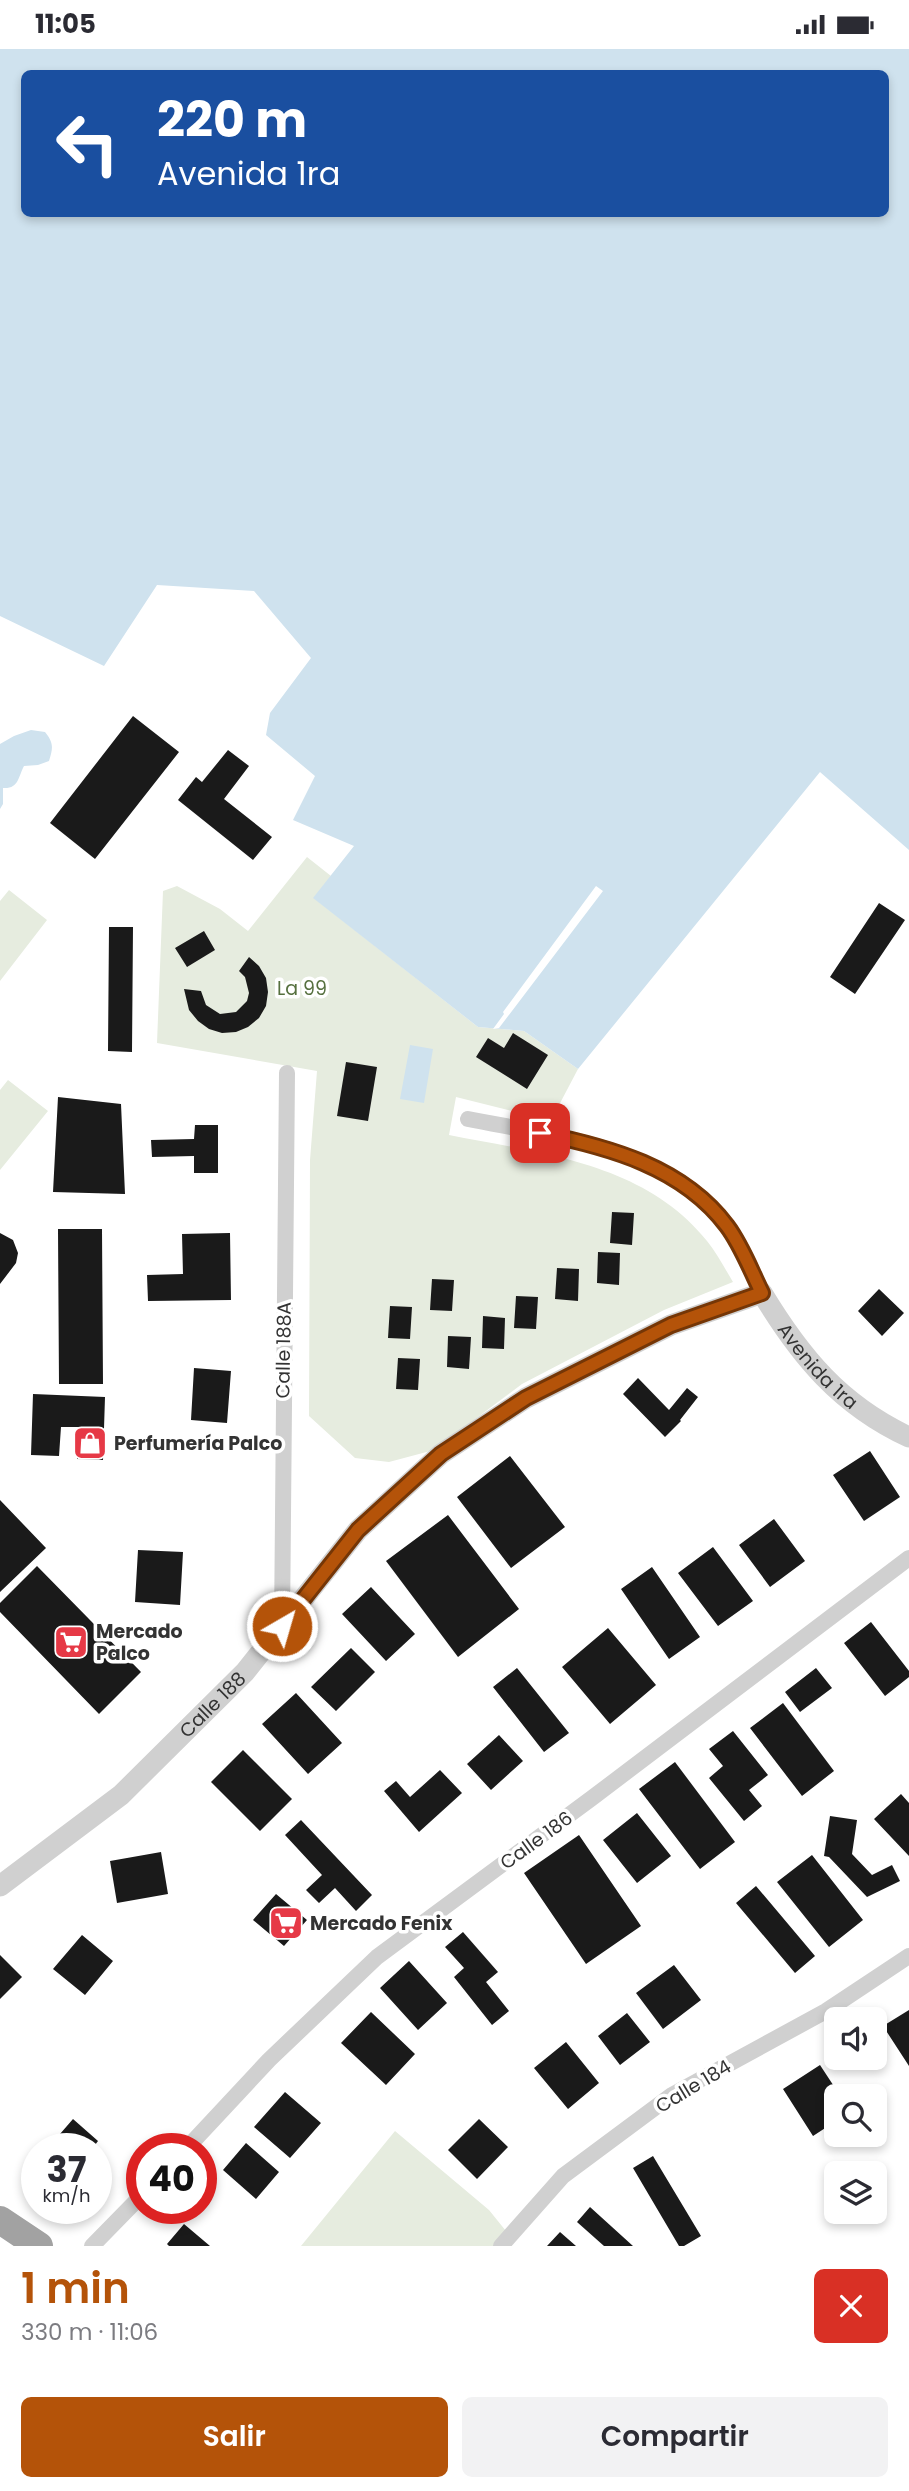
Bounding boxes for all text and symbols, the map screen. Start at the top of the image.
text: 11:05 [35,6,96,42]
text: 220 m [157,86,307,154]
icon: left [42,98,133,189]
text: Avenida 1ra [157,151,340,196]
park label: La 99 [277,975,327,1002]
pin [510,1103,570,1163]
icon: arrive [521,1114,559,1152]
street label: Calle 188A [269,1301,298,1399]
street label: Avenida 1ra [771,1318,864,1416]
shop icon: Perfumería Palco [71,1424,109,1462]
place label: Perfumería Palco [114,1430,282,1457]
position arrow [245,1589,319,1663]
place label: Mercado Palco [96,1618,183,1667]
supermarket icon: Mercado Palco [52,1623,90,1661]
street label: Calle 188 [173,1666,252,1744]
street label: Calle 186 [494,1805,578,1876]
supermarket icon: Mercado Fenix [267,1904,305,1942]
place label: Mercado Fenix [310,1910,453,1937]
map controls [824,2007,887,2224]
button: sound [824,2007,887,2070]
street label: Calle 184 [650,2053,736,2120]
button: search [824,2084,887,2147]
speed limit sign: 40 [126,2133,217,2224]
text: 37 [47,2145,86,2194]
button: layers [824,2161,887,2224]
text: km/h [43,2183,90,2208]
text: 1 min [21,2259,130,2318]
button: close [814,2269,888,2343]
text: 330 m · 11:06 [21,2316,158,2348]
button: Salir [21,2397,448,2477]
button: Compartir [462,2397,888,2477]

